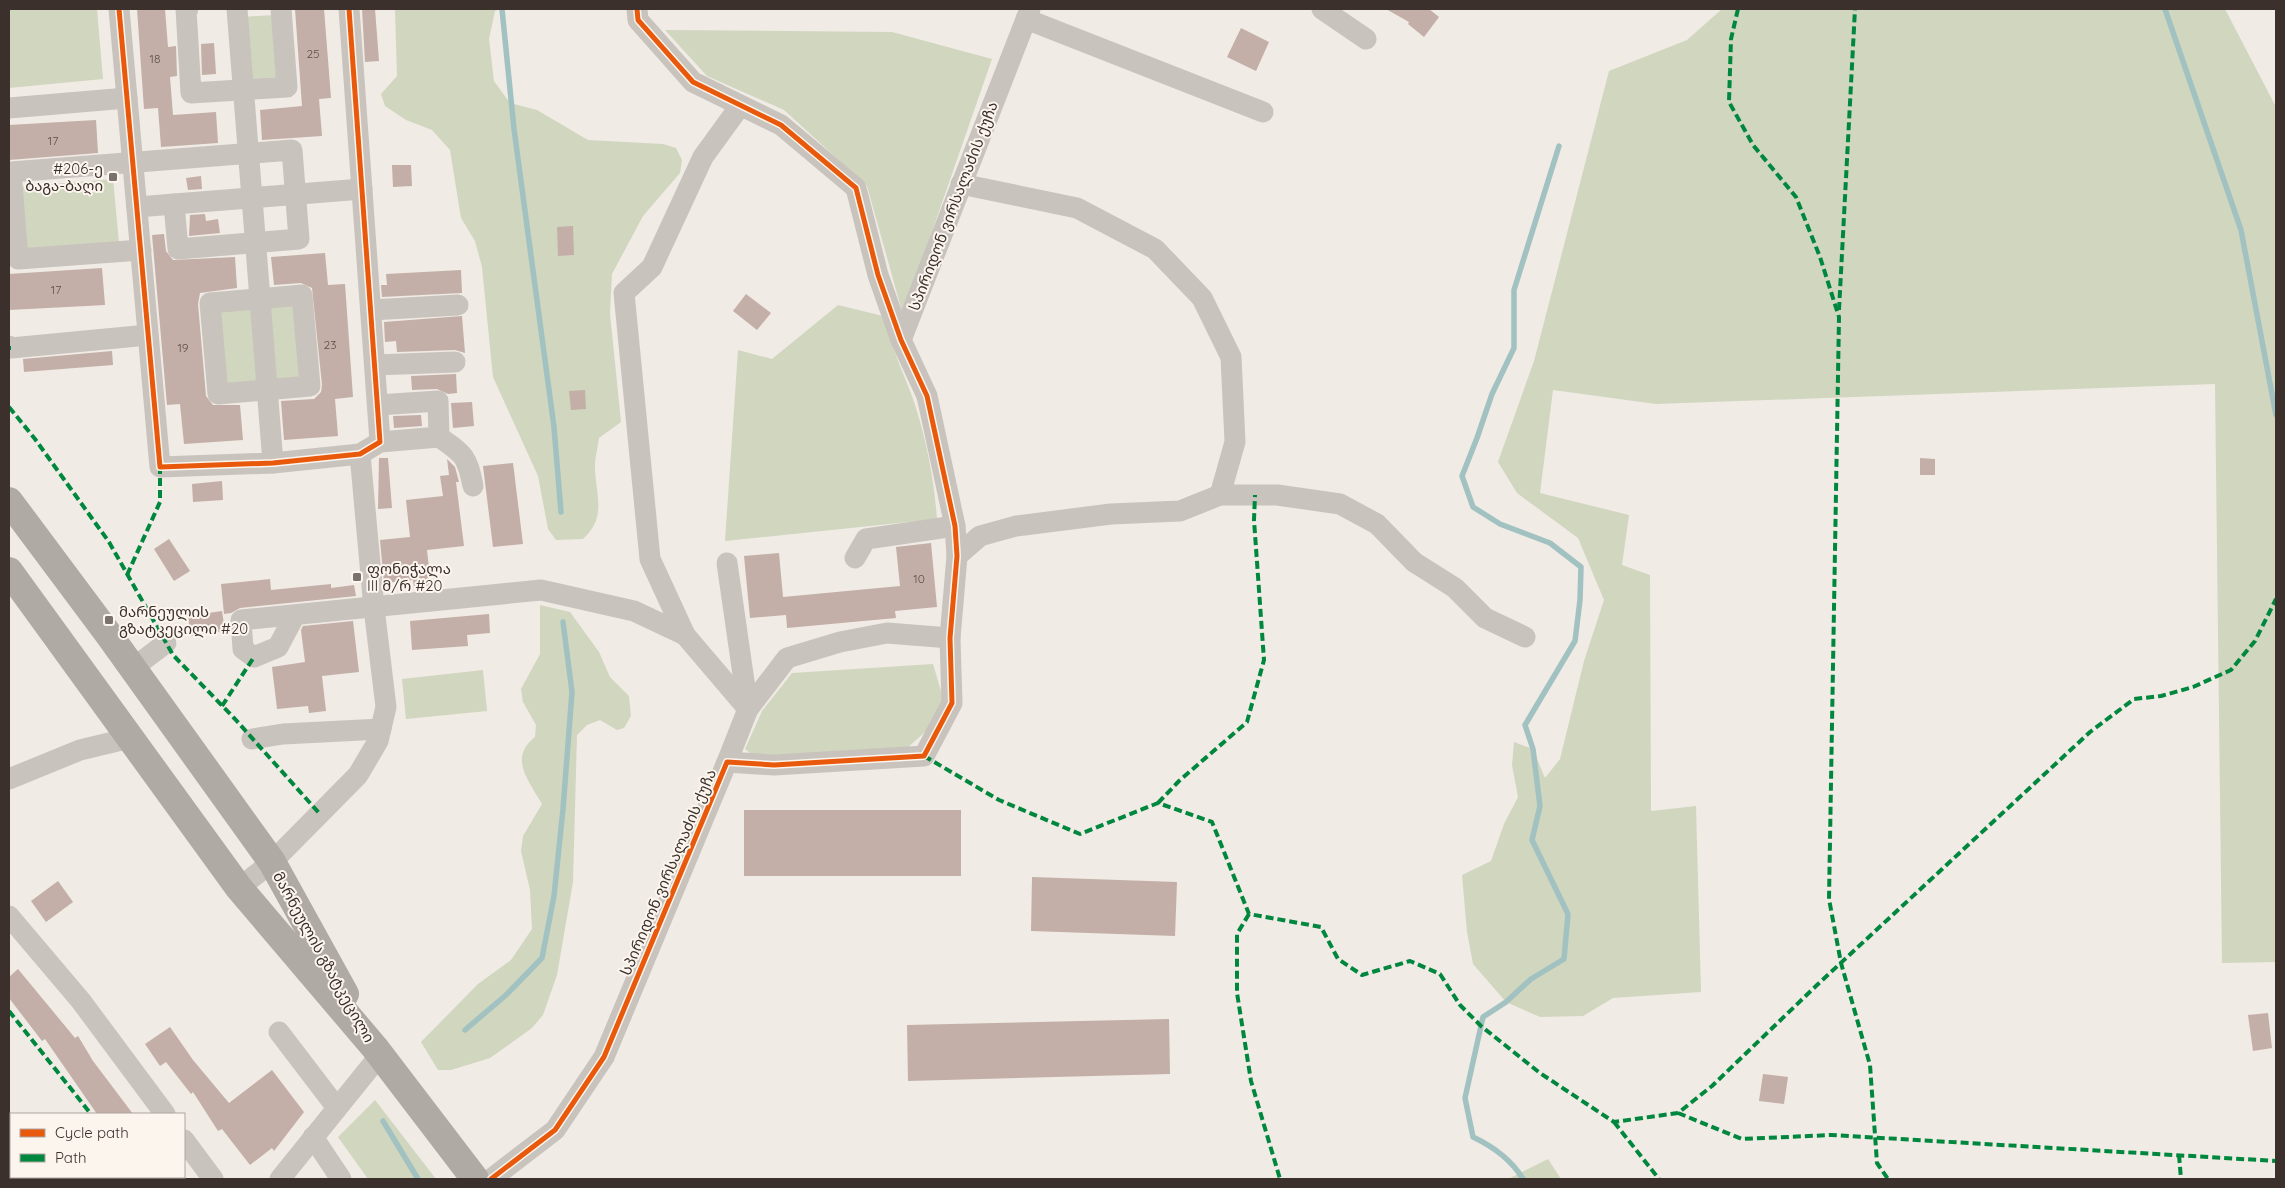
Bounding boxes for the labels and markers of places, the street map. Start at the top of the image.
place label: #206-ე ბაგა-ბაღი [25,159,103,195]
marker: #206-ე ბაგა-ბაღი [107,171,119,183]
place label: ფონიჭალა III მ/რ #20 [367,559,451,595]
marker: ფონიჭალა III მ/რ #20 [351,571,363,583]
place label: მარნეულის გზატკეცილი #20 [119,602,248,638]
marker: მარნეულის გზატკეცილი #20 [103,614,115,626]

